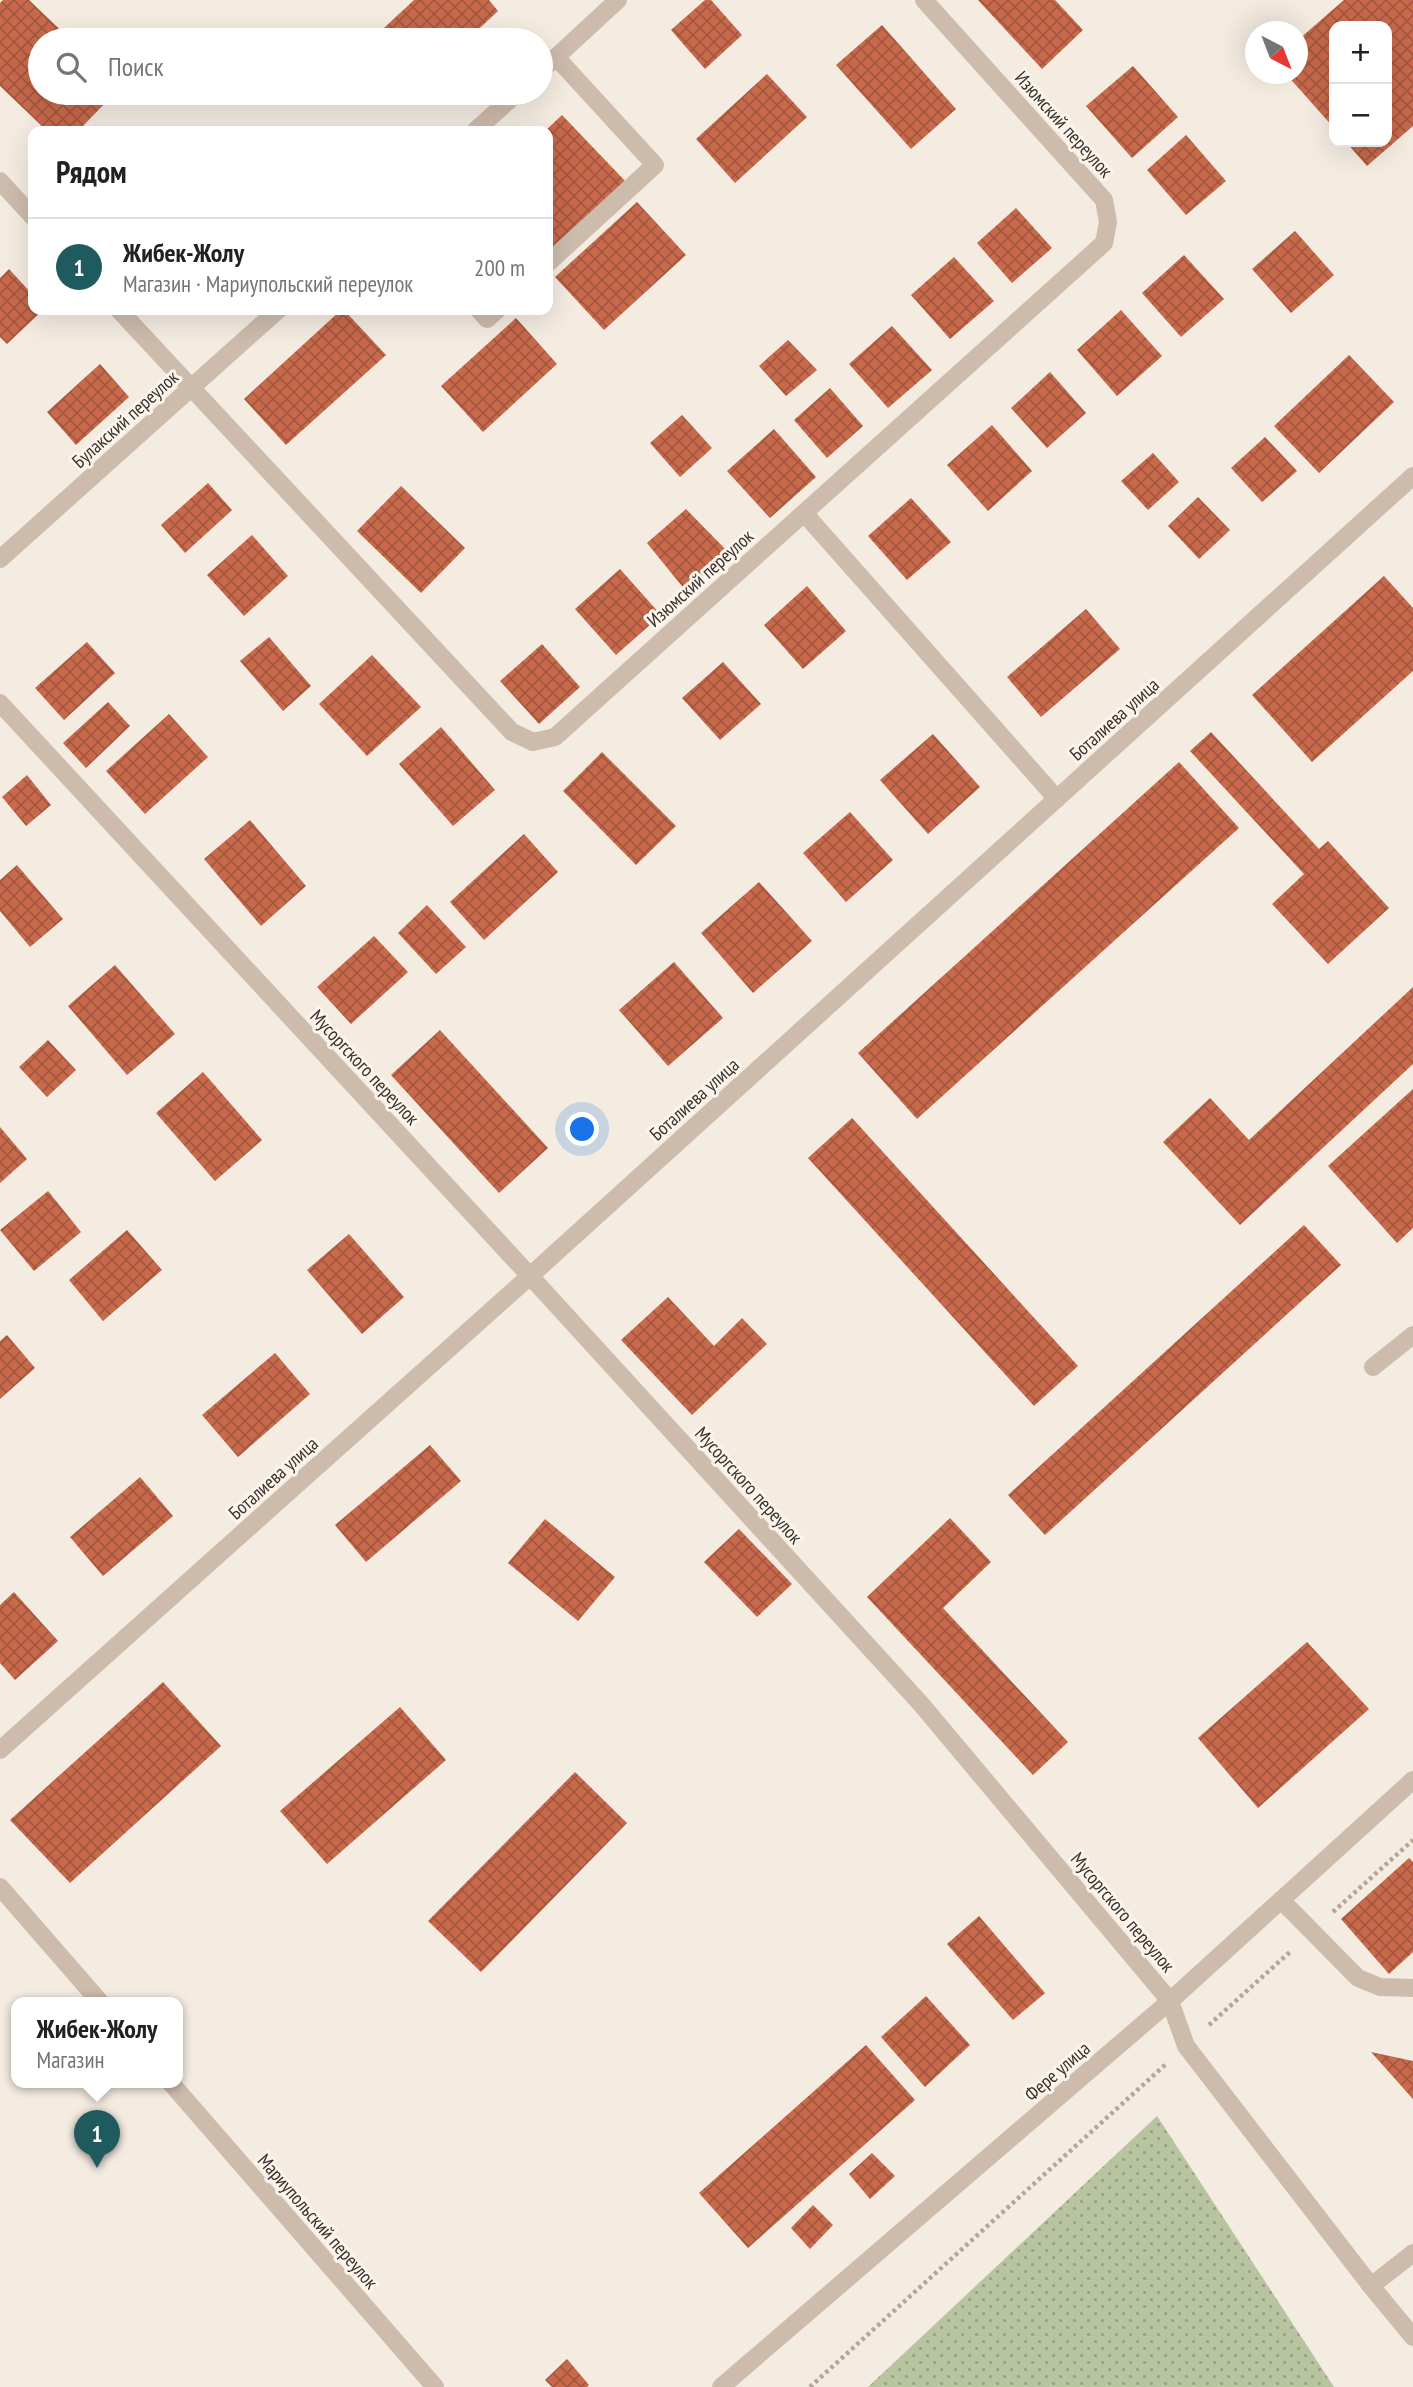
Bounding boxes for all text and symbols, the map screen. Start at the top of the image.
north arrow [1245,21,1308,84]
map controls [1329,21,1392,147]
button: + [1329,21,1392,84]
search box [28,28,553,105]
icon: search [52,48,90,86]
text: Поиск [108,50,164,83]
street label: Изюмский переулок [1010,66,1118,183]
button: − [1329,84,1392,147]
text: Рядом [56,152,127,191]
text: Жибек-Жолу [123,236,244,269]
text: 1 [74,253,85,282]
text: 200 m [474,253,525,282]
text: Магазин · Мариупольский переулок [123,269,413,298]
street label: Булакский переулок [67,365,184,473]
street label: Изюмский переулок [642,524,759,632]
street label: Боталиева улица [1064,673,1164,765]
street label: Мусоргского переулок [305,1004,425,1130]
street label: Боталиева улица [644,1053,744,1145]
your location [565,1112,599,1146]
street label: Мусоргского переулок [690,1421,808,1549]
street label: Боталиева улица [223,1432,323,1524]
street label: Мусоргского переулок [1066,1847,1181,1977]
popup [11,1997,183,2088]
text: Жибек-Жолу [36,2012,158,2045]
street label: Фере улица [1019,2036,1095,2106]
text: Магазин [36,2045,105,2074]
pin: 1 [74,2110,120,2168]
street label: Мариупольский переулок [253,2148,384,2294]

